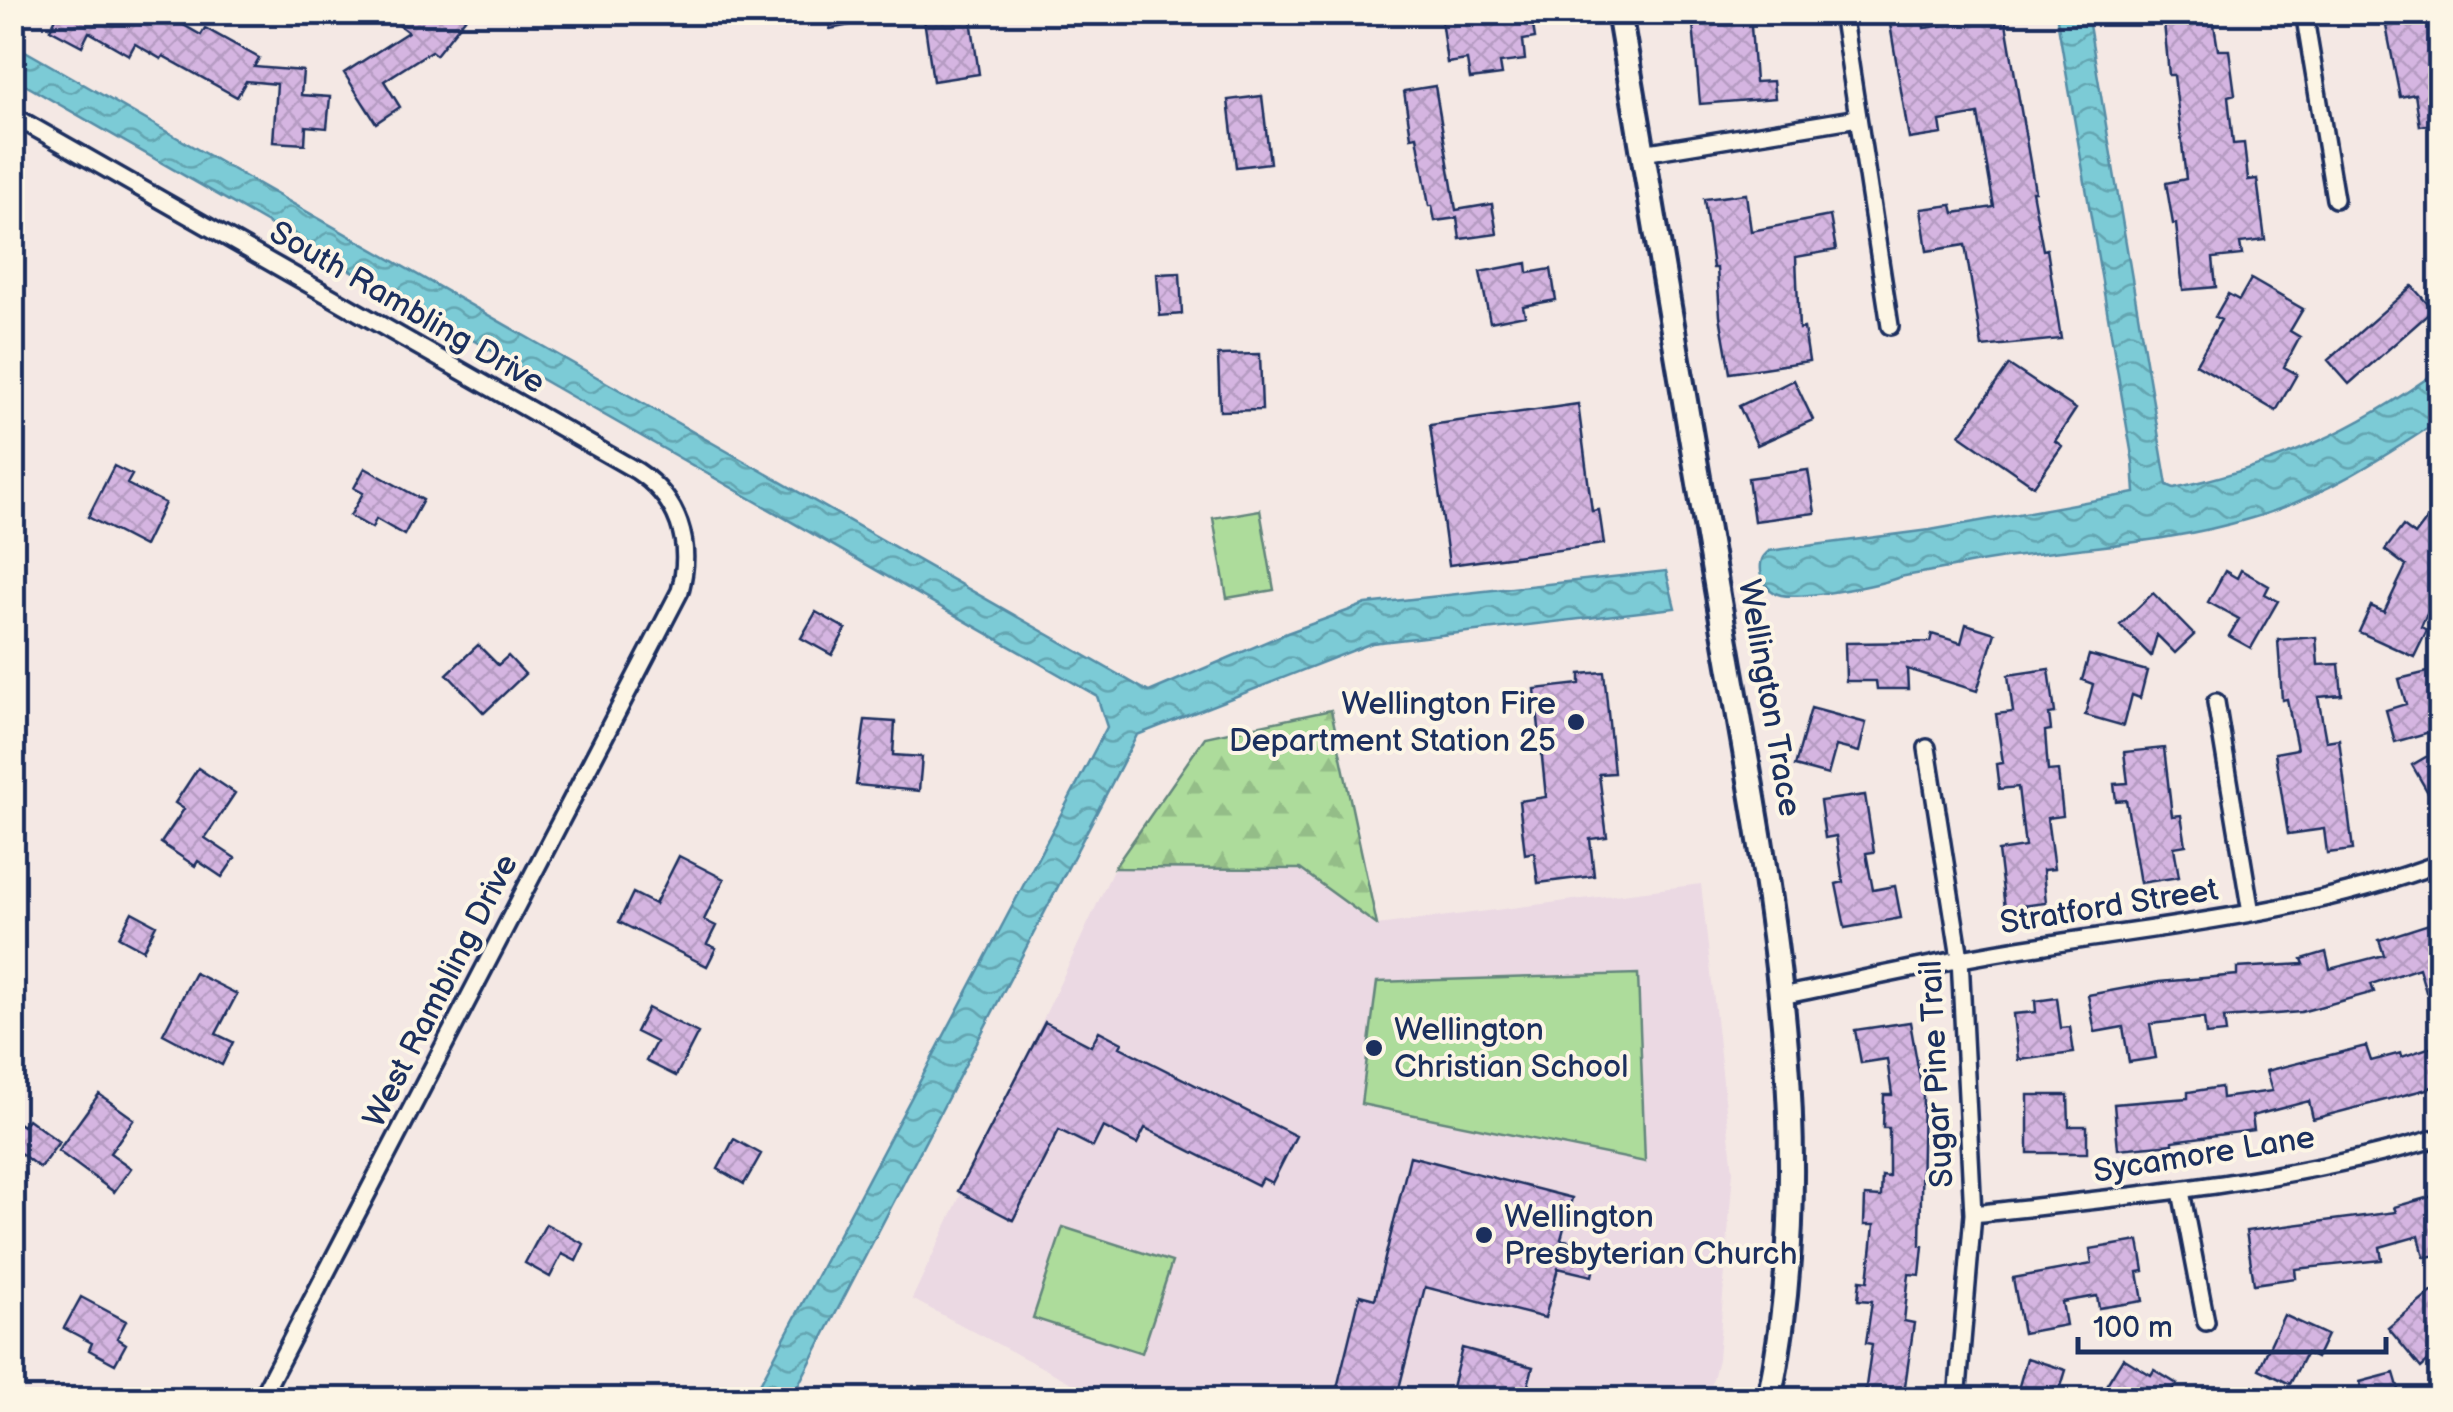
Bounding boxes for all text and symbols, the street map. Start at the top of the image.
street label: South Rambling Drive [262,213,552,403]
street label: Wellington Trace [1729,576,1809,820]
place label: Wellington Fire Department Station 25 [1229,685,1556,761]
marker: Wellington Fire Department Station 25 [1565,711,1587,733]
street label: West Rambling Drive [355,848,527,1134]
street label: Stratford Street [1997,871,2221,943]
street label: Sugar Pine Trail [1912,959,1962,1189]
place label: Wellington Christian School [1394,1011,1628,1087]
marker: Wellington Christian School [1363,1037,1385,1059]
street label: Sycamore Lane [2090,1118,2318,1192]
place label: Wellington Presbyterian Church [1504,1198,1797,1274]
marker: Wellington Presbyterian Church [1473,1224,1495,1246]
scale bar [2078,1292,2386,1354]
text: 100 m [2093,1310,2173,1346]

